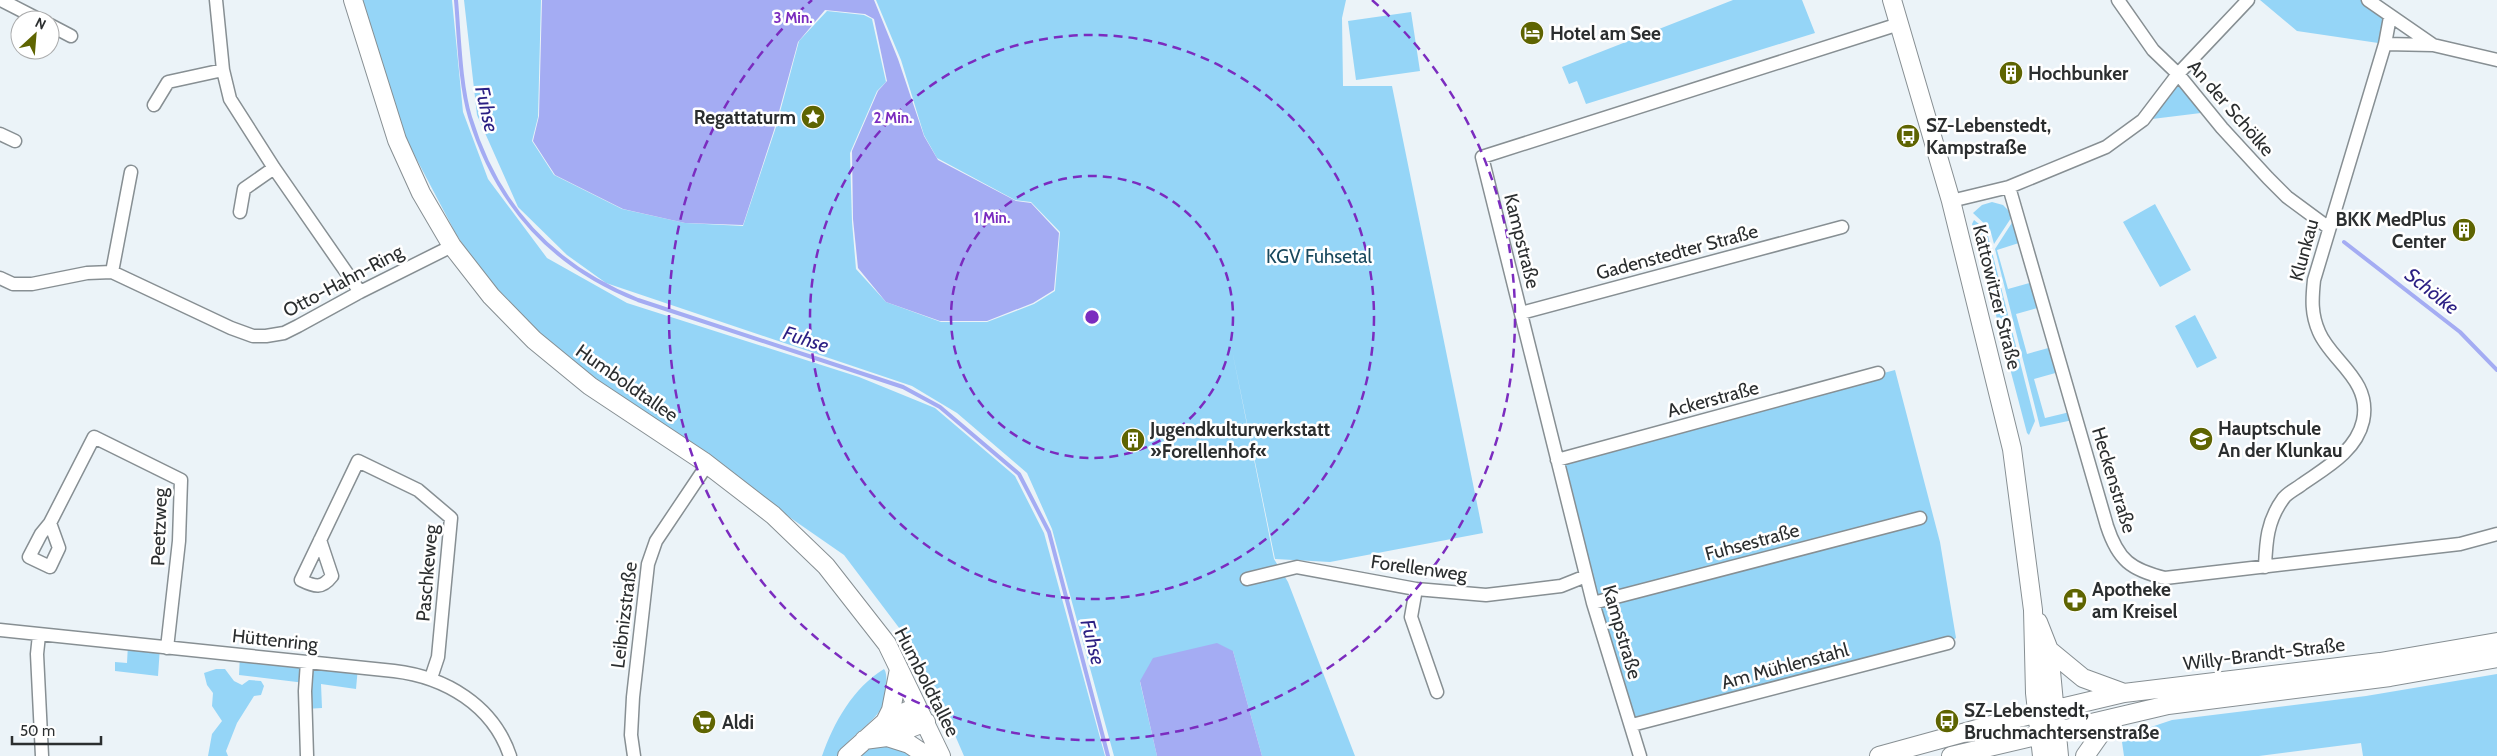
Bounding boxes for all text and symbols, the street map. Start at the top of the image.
text: 3 Min. [773,9,813,27]
north arrow [10,10,60,60]
text: N [32,13,49,34]
hotel icon: Hotel am See [1519,20,1545,46]
place label: Hotel am See [1550,22,1661,45]
street label: An der Schölke [2183,55,2279,161]
building icon: Hochbunker [1998,60,2024,86]
place label: Hochbunker [2028,62,2129,85]
water label: Fuhse [470,84,504,134]
place icon: Regattaturm [800,104,826,130]
place label: Regattaturm [694,106,796,129]
text: 2 Min. [874,109,912,127]
place label: SZ-Lebenstedt, Kampstraße [1926,114,2051,159]
bus stop icon: SZ-Lebenstedt, Kampstraße [1895,123,1921,149]
street label: Kampstraße [1499,191,1545,291]
place label: BKK MedPlus Center [2335,208,2447,253]
text: 1 Min. [974,209,1010,227]
street label: Klunkau [2285,216,2323,284]
building icon: BKK MedPlus Center [2451,217,2477,243]
street label: Gadenstedter Straße [1594,219,1761,285]
street label: Kattowitzer Straße [1968,222,2026,372]
street label: Otto-Hahn-Ring [279,239,407,322]
park label: KGV Fuhsetal [1266,245,1372,268]
water label: Schölke [2400,263,2464,319]
centre of rings [1083,308,1101,326]
water label: Fuhse [780,320,832,358]
street label: Humboldtallee [571,339,683,427]
street label: Ackerstraße [1665,376,1762,422]
place label: Hauptschule An der Klunkau [2218,417,2343,462]
place label: Jugendkulturwerkstatt »Forellenhof« [1149,418,1330,463]
street label: Heckenstraße [2087,424,2141,536]
school or university icon: Hauptschule An der Klunkau [2188,426,2214,452]
building icon: Jugendkulturwerkstatt »Forellenhof« [1120,427,1146,453]
street label: Peetzweg [146,487,172,567]
street label: Fuhsestraße [1702,518,1802,566]
street label: Paschkeweg [411,523,443,622]
street label: Forellenweg [1369,550,1469,586]
street label: Leibnizstraße [606,560,642,670]
place label: Apotheke am Kreisel [2092,578,2177,623]
street label: Kampstraße [1598,582,1646,682]
pharmacy icon: Apotheke am Kreisel [2062,587,2088,613]
water label: Fuhse [1075,616,1111,668]
street label: Humboldtallee [890,623,965,741]
street label: Hüttenring [231,624,320,656]
street label: Willy-Brandt-Straße [2182,633,2346,675]
street label: Am Mühlenstahl [1719,638,1852,694]
place label: SZ-Lebenstedt, Bruchmachtersenstraße [1964,699,2160,744]
bus stop icon: SZ-Lebenstedt, Bruchmachtersenstraße [1934,708,1960,734]
supermarket icon: Aldi [691,709,717,735]
place label: Aldi [722,711,754,734]
scale bar [12,714,101,746]
text: 50 m [20,722,55,740]

